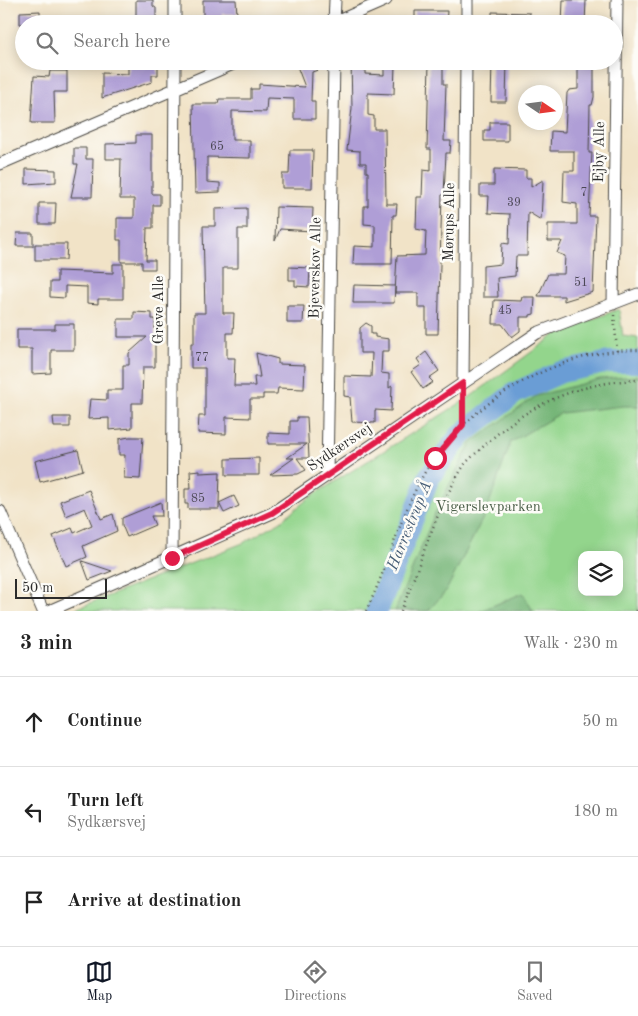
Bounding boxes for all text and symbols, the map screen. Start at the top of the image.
search box [15,15,623,70]
icon: search [33,29,61,57]
text: Search here [73,33,170,52]
north arrow [518,85,563,130]
street label: Ejby Alle [592,121,608,183]
house number: 65 [210,140,224,153]
street label: Mørups Alle [442,182,458,262]
house number: 7 [581,187,587,199]
house number: 39 [507,197,521,209]
street label: Bjeverskov Alle [308,217,324,319]
street label: Greve Alle [152,276,167,344]
house number: 51 [574,276,588,289]
house number: 45 [498,304,512,317]
house number: 77 [195,352,209,364]
street label: Sydkærsvej [305,421,375,475]
route start [424,447,447,470]
water label: Harrestrup Å [382,478,435,574]
house number: 85 [191,492,205,505]
park label: Vigerslevparken [435,500,541,515]
route end [161,547,184,570]
map controls [578,551,623,596]
button: layers [578,551,623,596]
scale bar [15,576,108,599]
text: 50 m [22,581,53,595]
text: 3 min [20,633,73,654]
text: Walk · 230 m [523,636,618,652]
icon: ahead [20,708,48,736]
text: Continue [67,712,142,731]
text: 50 m [582,714,618,730]
text: Turn left [67,792,144,811]
icon: left [20,798,48,826]
text: 180 m [573,804,618,820]
text: Sydkærsvej [67,815,146,831]
icon: arrive [20,888,48,916]
text: Arrive at destination [67,892,241,911]
tab: Map [85,958,113,1005]
tab: Directions [284,958,346,1005]
tab: Saved [517,958,553,1005]

